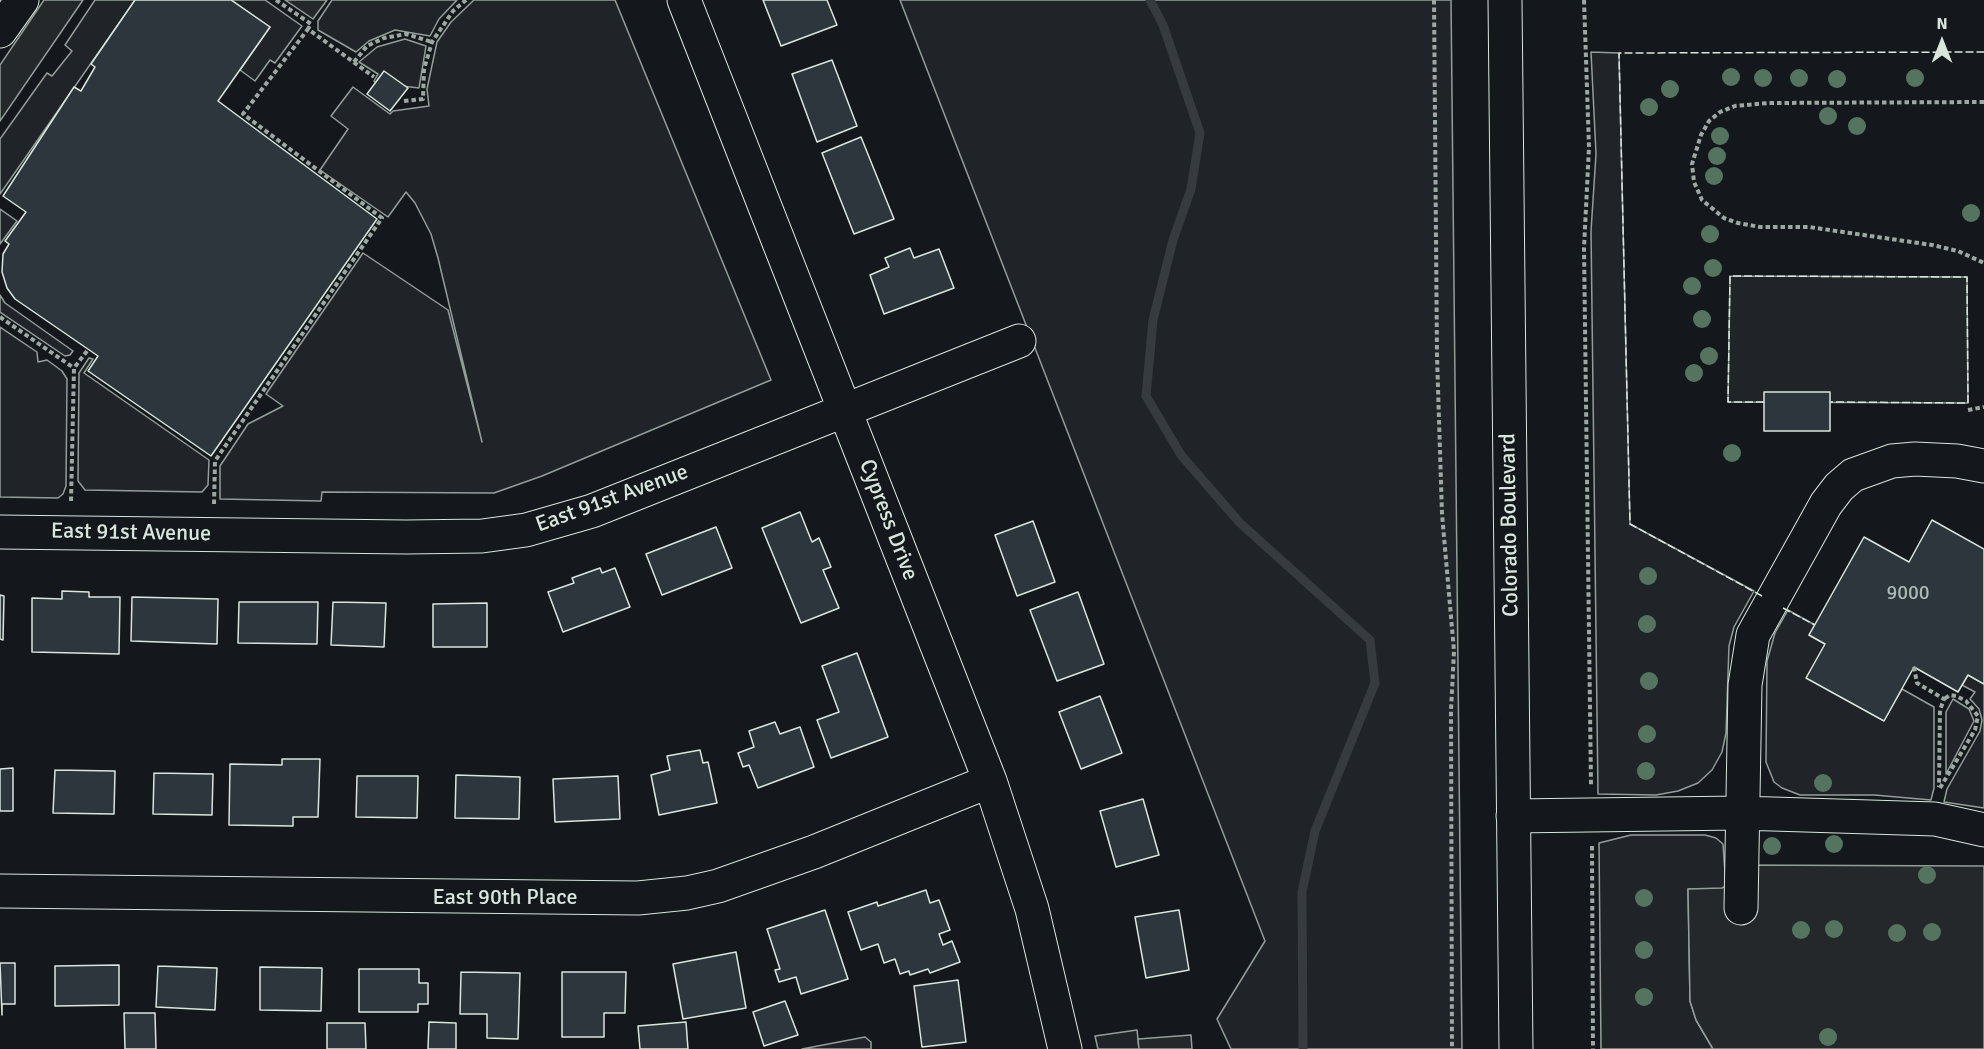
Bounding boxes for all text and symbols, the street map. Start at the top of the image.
north arrow [1912,12,1972,72]
text: N [1936,14,1948,34]
street label: Colorado Boulevard [1495,433,1525,617]
street label: Cypress Drive [853,456,923,584]
street label: East 91st Avenue [532,459,692,539]
street label: East 91st Avenue [51,518,211,548]
house number: 9000 [1886,582,1930,606]
street label: East 90th Place [432,885,578,911]

